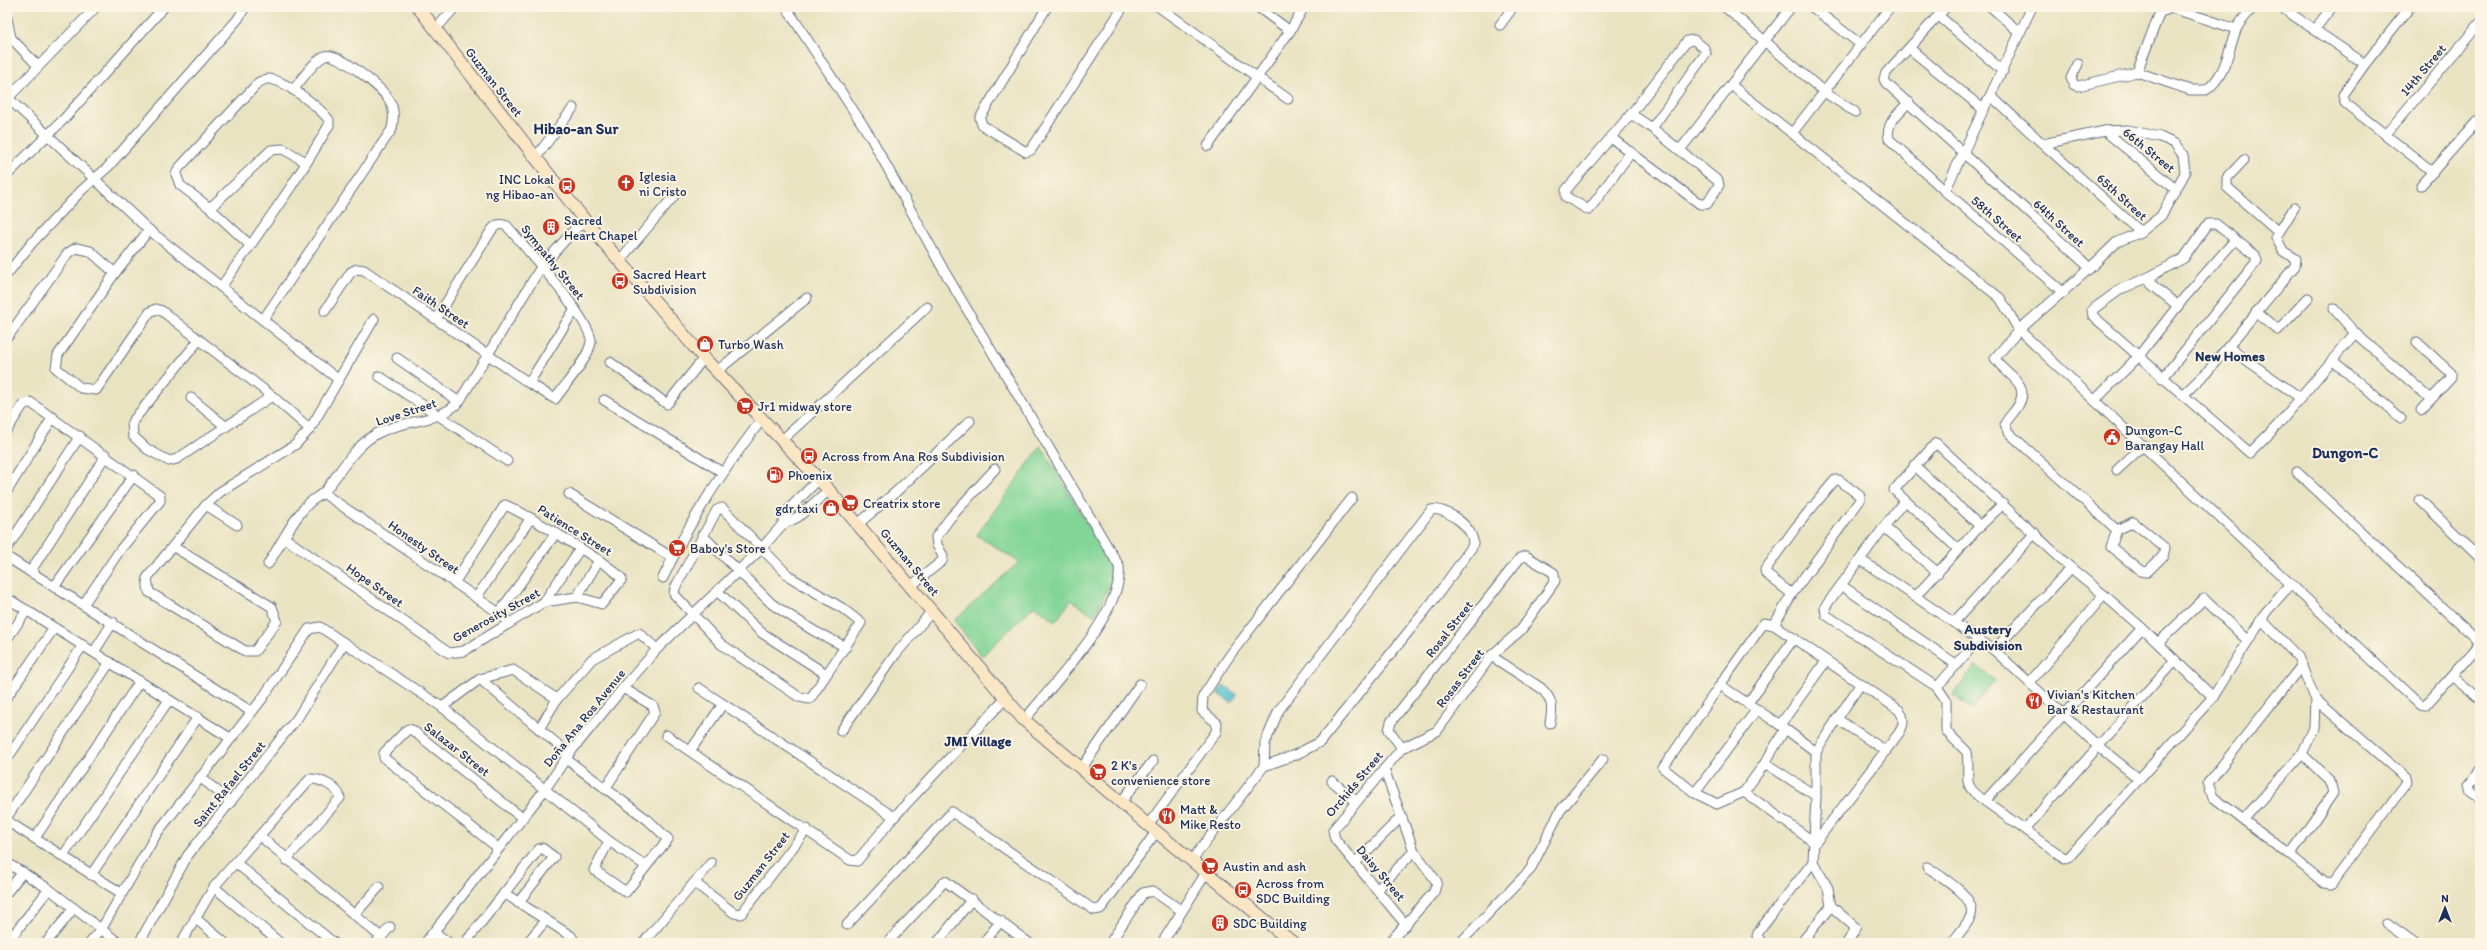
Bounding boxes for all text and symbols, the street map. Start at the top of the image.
street label: 14th Street [2397,41,2449,99]
street label: Guzman Street [462,44,526,120]
district label: Hibao-an Sur [534,120,619,138]
street label: 66th Street [2120,124,2178,176]
place label: Iglesia ni Cristo [639,169,687,199]
street label: 65th Street [2094,170,2150,224]
place label: INC Lokal ng Hibao-an [486,172,555,202]
church icon: Iglesia ni Cristo [616,173,636,193]
bus stop icon: INC Lokal ng Hibao-an [557,176,577,196]
street label: 58th Street [1968,193,2026,245]
street label: 64th Street [2030,196,2088,250]
place label: Sacred Heart Chapel [564,213,638,243]
building icon: Sacred Heart Chapel [541,217,561,237]
street label: Sympathy Street [518,221,588,303]
place label: Sacred Heart Subdivision [633,267,706,297]
bus stop icon: Sacred Heart Subdivision [610,271,630,291]
street label: Faith Street [410,282,472,332]
shop icon: Turbo Wash [695,334,715,354]
place label: Turbo Wash [718,337,784,352]
district label: New Homes [2195,348,2265,365]
street label: Love Street [374,395,438,429]
supermarket icon: Jr1 midway store [735,396,755,416]
place label: Jr1 midway store [758,399,852,414]
place label: Dungon-C Barangay Hall [2125,423,2205,453]
public building icon: Dungon-C Barangay Hall [2102,427,2122,447]
district label: Dungon-C [2312,444,2378,463]
bus stop icon: Across from Ana Ros Subdivision [799,446,819,466]
place label: Across from Ana Ros Subdivision [822,449,1005,464]
fuel station icon: Phoenix [765,465,785,485]
place label: Phoenix [788,468,832,483]
supermarket icon: Creatrix store [840,493,860,513]
place label: Creatrix store [863,496,940,511]
shop icon: gdr taxi [821,498,841,518]
street label: Patience Street [535,501,615,559]
place label: gdr taxi [775,501,818,516]
street label: Honesty Street [386,517,463,577]
street label: Guzman Street [877,525,943,599]
supermarket icon: Baboy's Store [667,538,687,558]
place label: Baboy's Store [690,541,766,556]
street label: Hope Street [344,560,407,610]
street label: Generosity Street [450,585,543,645]
street label: Rosal Street [1422,598,1476,660]
district label: Austery Subdivision [1954,621,2023,654]
street label: Rosas Street [1433,645,1487,710]
street label: Doña Ana Ros Avenue [540,666,628,770]
place label: Vivian's Kitchen Bar & Restaurant [2047,687,2144,717]
restaurant icon: Vivian's Kitchen Bar & Restaurant [2024,691,2044,711]
street label: Salazar Street [421,719,493,779]
district label: JMI Village [943,733,1012,750]
street label: Saint Rafael Street [190,738,268,830]
street label: Orchids Street [1322,748,1386,820]
place label: 2 K's convenience store [1111,758,1210,788]
supermarket icon: 2 K's convenience store [1088,762,1108,782]
place label: Matt & Mike Resto [1180,802,1241,832]
restaurant icon: Matt & Mike Resto [1157,806,1177,826]
street label: Guzman Street [729,828,793,904]
street label: Daisy Street [1353,842,1409,904]
supermarket icon: Austin and ash [1200,856,1220,876]
place label: Austin and ash [1223,859,1306,874]
place label: Across from SDC Building [1256,876,1330,906]
bus stop icon: Across from SDC Building [1233,880,1253,900]
north arrow [2425,888,2465,928]
text: N [2441,892,2449,905]
building icon: SDC Building [1210,913,1230,933]
place label: SDC Building [1233,916,1307,931]

